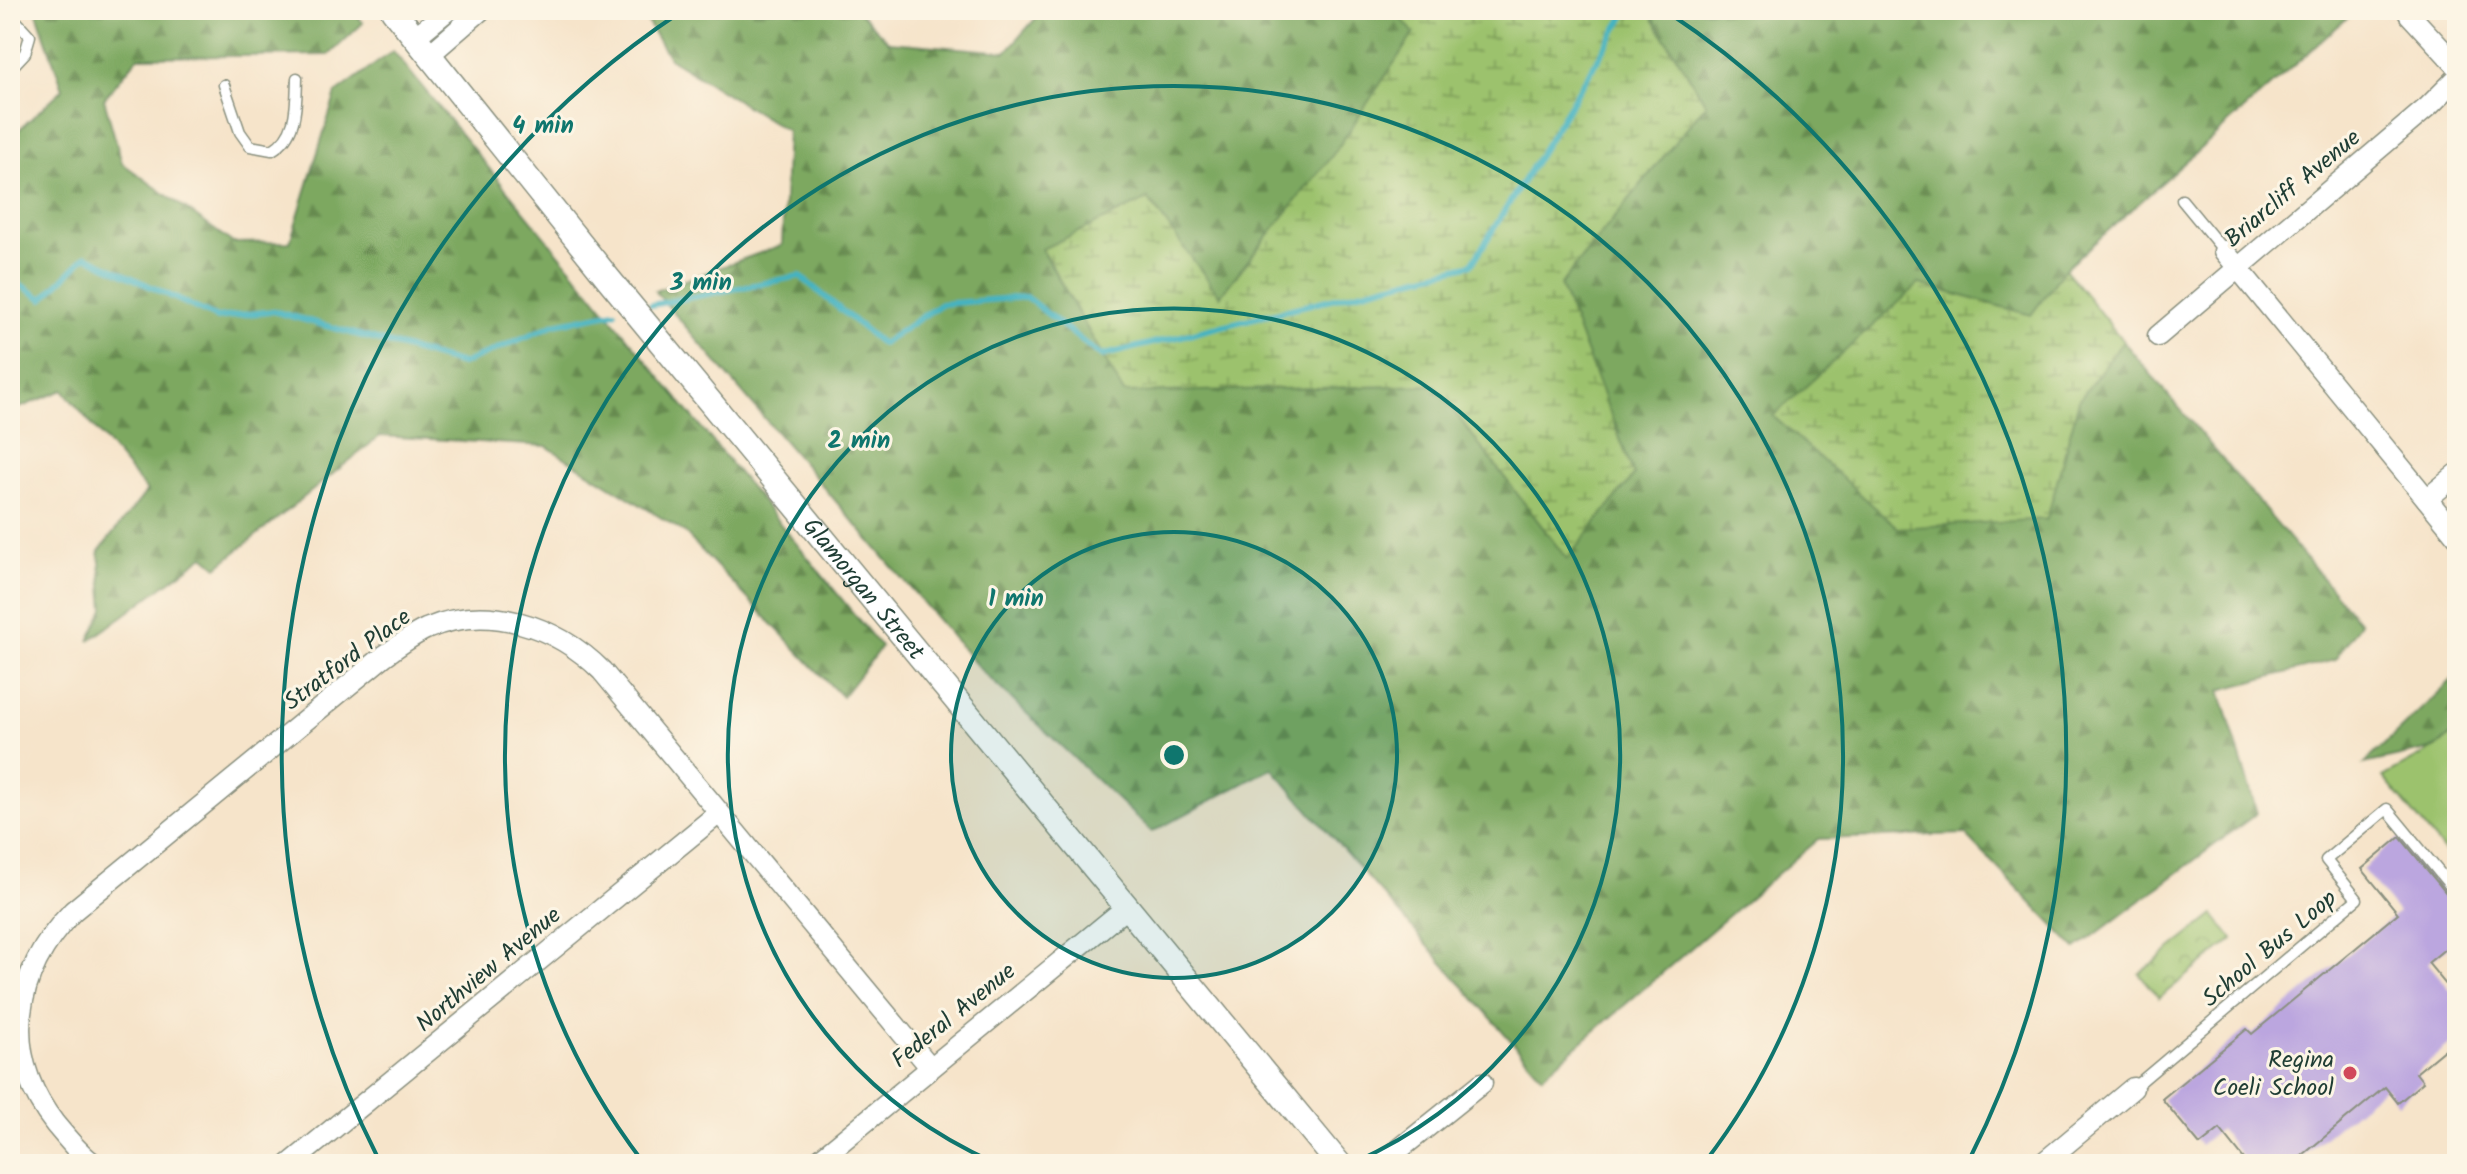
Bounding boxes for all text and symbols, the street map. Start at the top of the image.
text: 4 min [512,107,574,146]
street label: Briarcliff Avenue [2216,120,2370,258]
text: 3 min [669,264,732,303]
text: 2 min [828,422,890,461]
street label: Glamorgan Street [792,509,934,670]
text: 1 min [988,580,1044,619]
street label: Stratford Place [276,599,420,721]
centre of rings [1160,741,1188,769]
street label: School Bus Loop [2194,880,2347,1018]
street label: Northview Avenue [407,897,571,1043]
street label: Federal Avenue [883,953,1025,1079]
place label: Regina Coeli School [2213,1041,2334,1108]
marker: Regina Coeli School [2341,1064,2359,1082]

